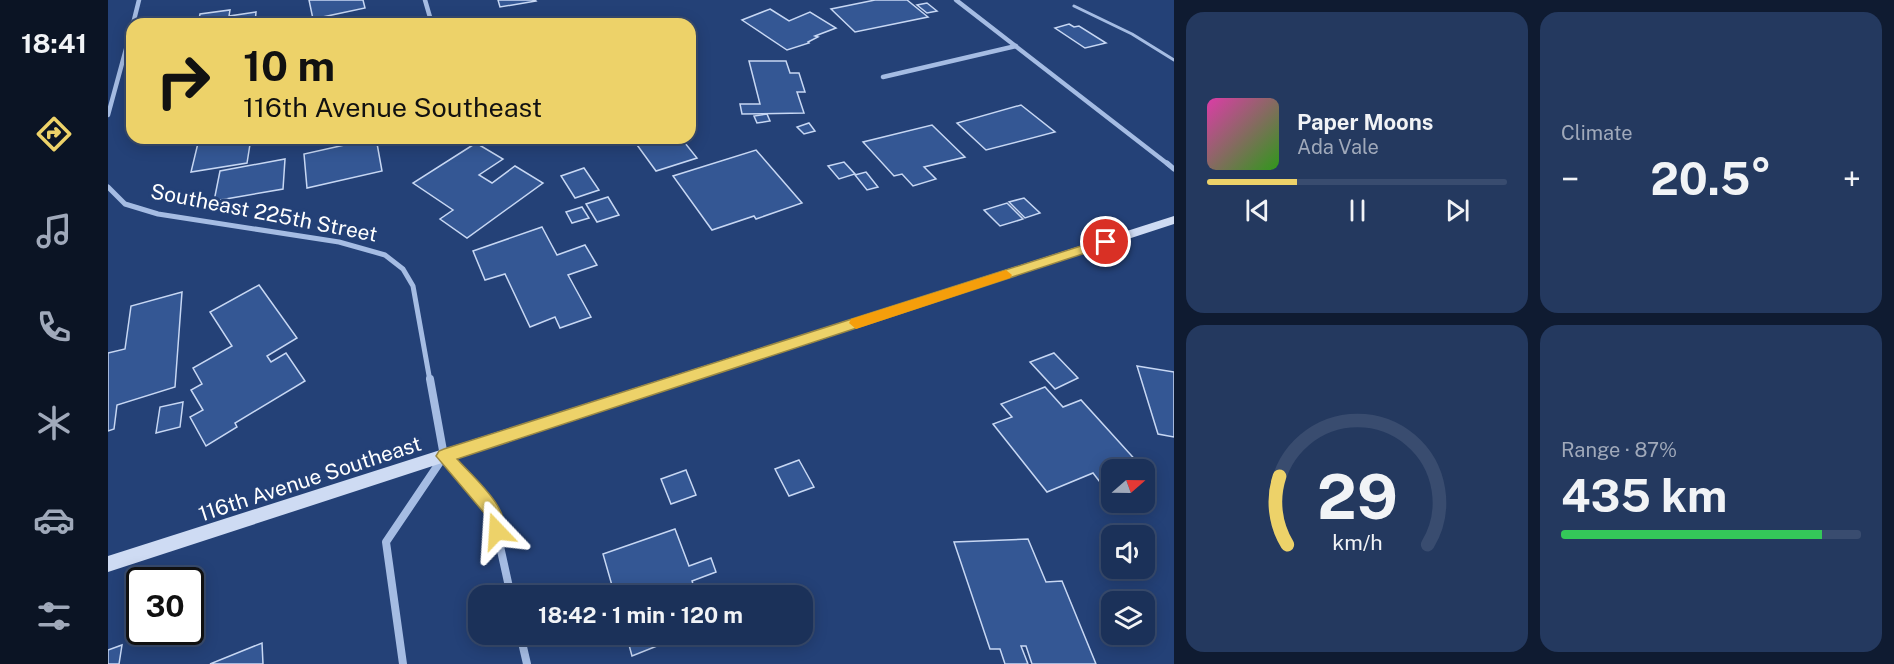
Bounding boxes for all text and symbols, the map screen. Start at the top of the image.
text: 18:41 [21,27,87,59]
text: 10 m [243,41,335,90]
icon: right [144,42,222,120]
text: 116th Avenue Southeast [243,91,542,123]
text: Paper Moons [1297,109,1433,135]
icon: directions [33,113,75,155]
text: Climate [1561,121,1633,145]
text: Ada Vale [1297,135,1379,159]
text: 20.5° [1650,152,1772,205]
text: − [1561,160,1579,198]
text: + [1843,160,1861,198]
street label: Southeast 225th Street [149,178,380,247]
icon: previous [1241,194,1274,227]
icon: pause [1341,194,1374,227]
icon: next [1441,194,1474,227]
icon: music [33,210,75,252]
pin [1080,216,1131,267]
icon: arrive [1089,225,1122,258]
icon: phone [33,306,75,348]
icon: climate [33,402,75,444]
street label: 116th Avenue Southeast [195,431,424,526]
text: Range · 87% [1561,438,1677,462]
north arrow [1101,459,1155,513]
map controls [1101,459,1155,645]
text: 29 [1317,460,1397,533]
text: 435 km [1561,469,1727,522]
icon: car [33,499,75,541]
position arrow [465,499,529,563]
button: sound [1101,525,1155,579]
text: km/h [1332,531,1382,556]
speed limit sign: 30 [126,567,204,645]
button: layers [1101,591,1155,645]
icon: filters [33,595,75,637]
text: 18:42 · 1 min · 120 m [538,602,743,628]

